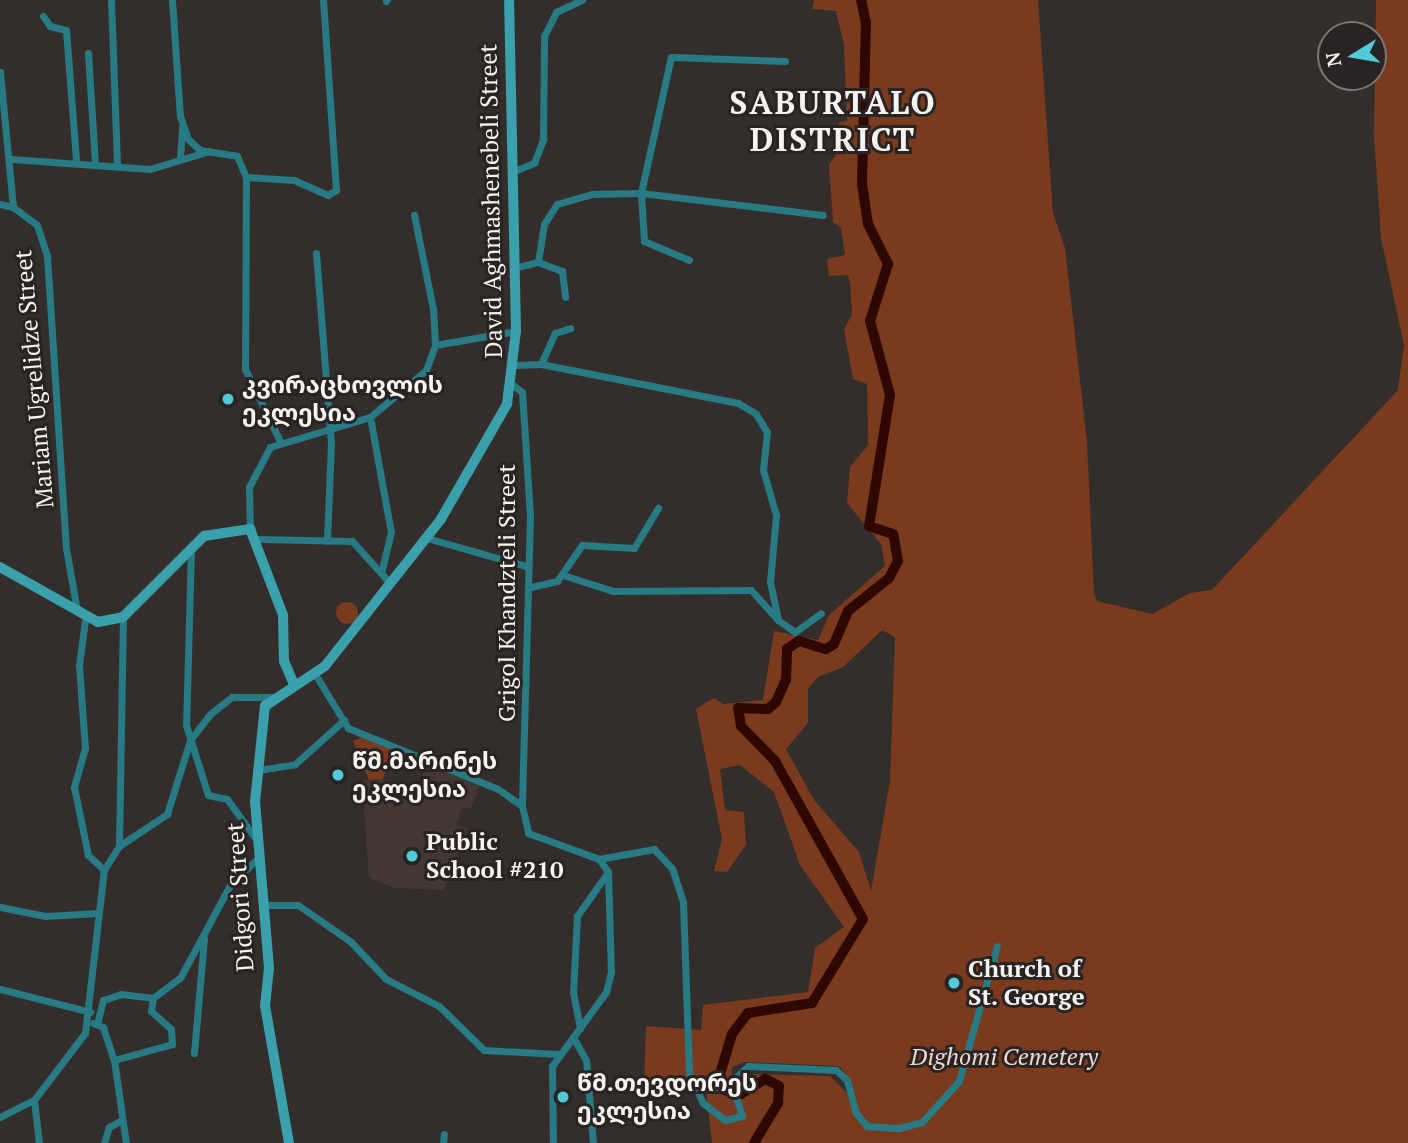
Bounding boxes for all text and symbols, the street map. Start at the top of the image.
north arrow [1317,21,1387,91]
street label: David Aghmashenebeli Street [474,43,508,359]
text: N [1319,50,1347,69]
district label: SABURTALO DISTRICT [731,84,935,159]
street label: Mariam Ugrelidze Street [8,249,60,509]
place label: კვირაცხოვლის ეკლესია [242,371,443,427]
marker: კვირაცხოვლის ეკლესია [220,391,236,407]
street label: Grigol Khandzteli Street [493,464,521,722]
place label: წმ.მარინეს ეკლესია [352,747,497,803]
marker: წმ.მარინეს ეკლესია [330,767,346,783]
street label: Didgori Street [220,821,260,973]
place label: Public School #210 [426,828,564,884]
marker: Public School #210 [404,848,420,864]
place label: Church of St. George [968,955,1085,1011]
marker: Church of St. George [946,975,962,991]
park label: Dighomi Cemetery [910,1043,1098,1071]
place label: წმ.თევდორეს ეკლესია [577,1069,757,1125]
marker: წმ.თევდორეს ეკლესია [555,1089,571,1105]

